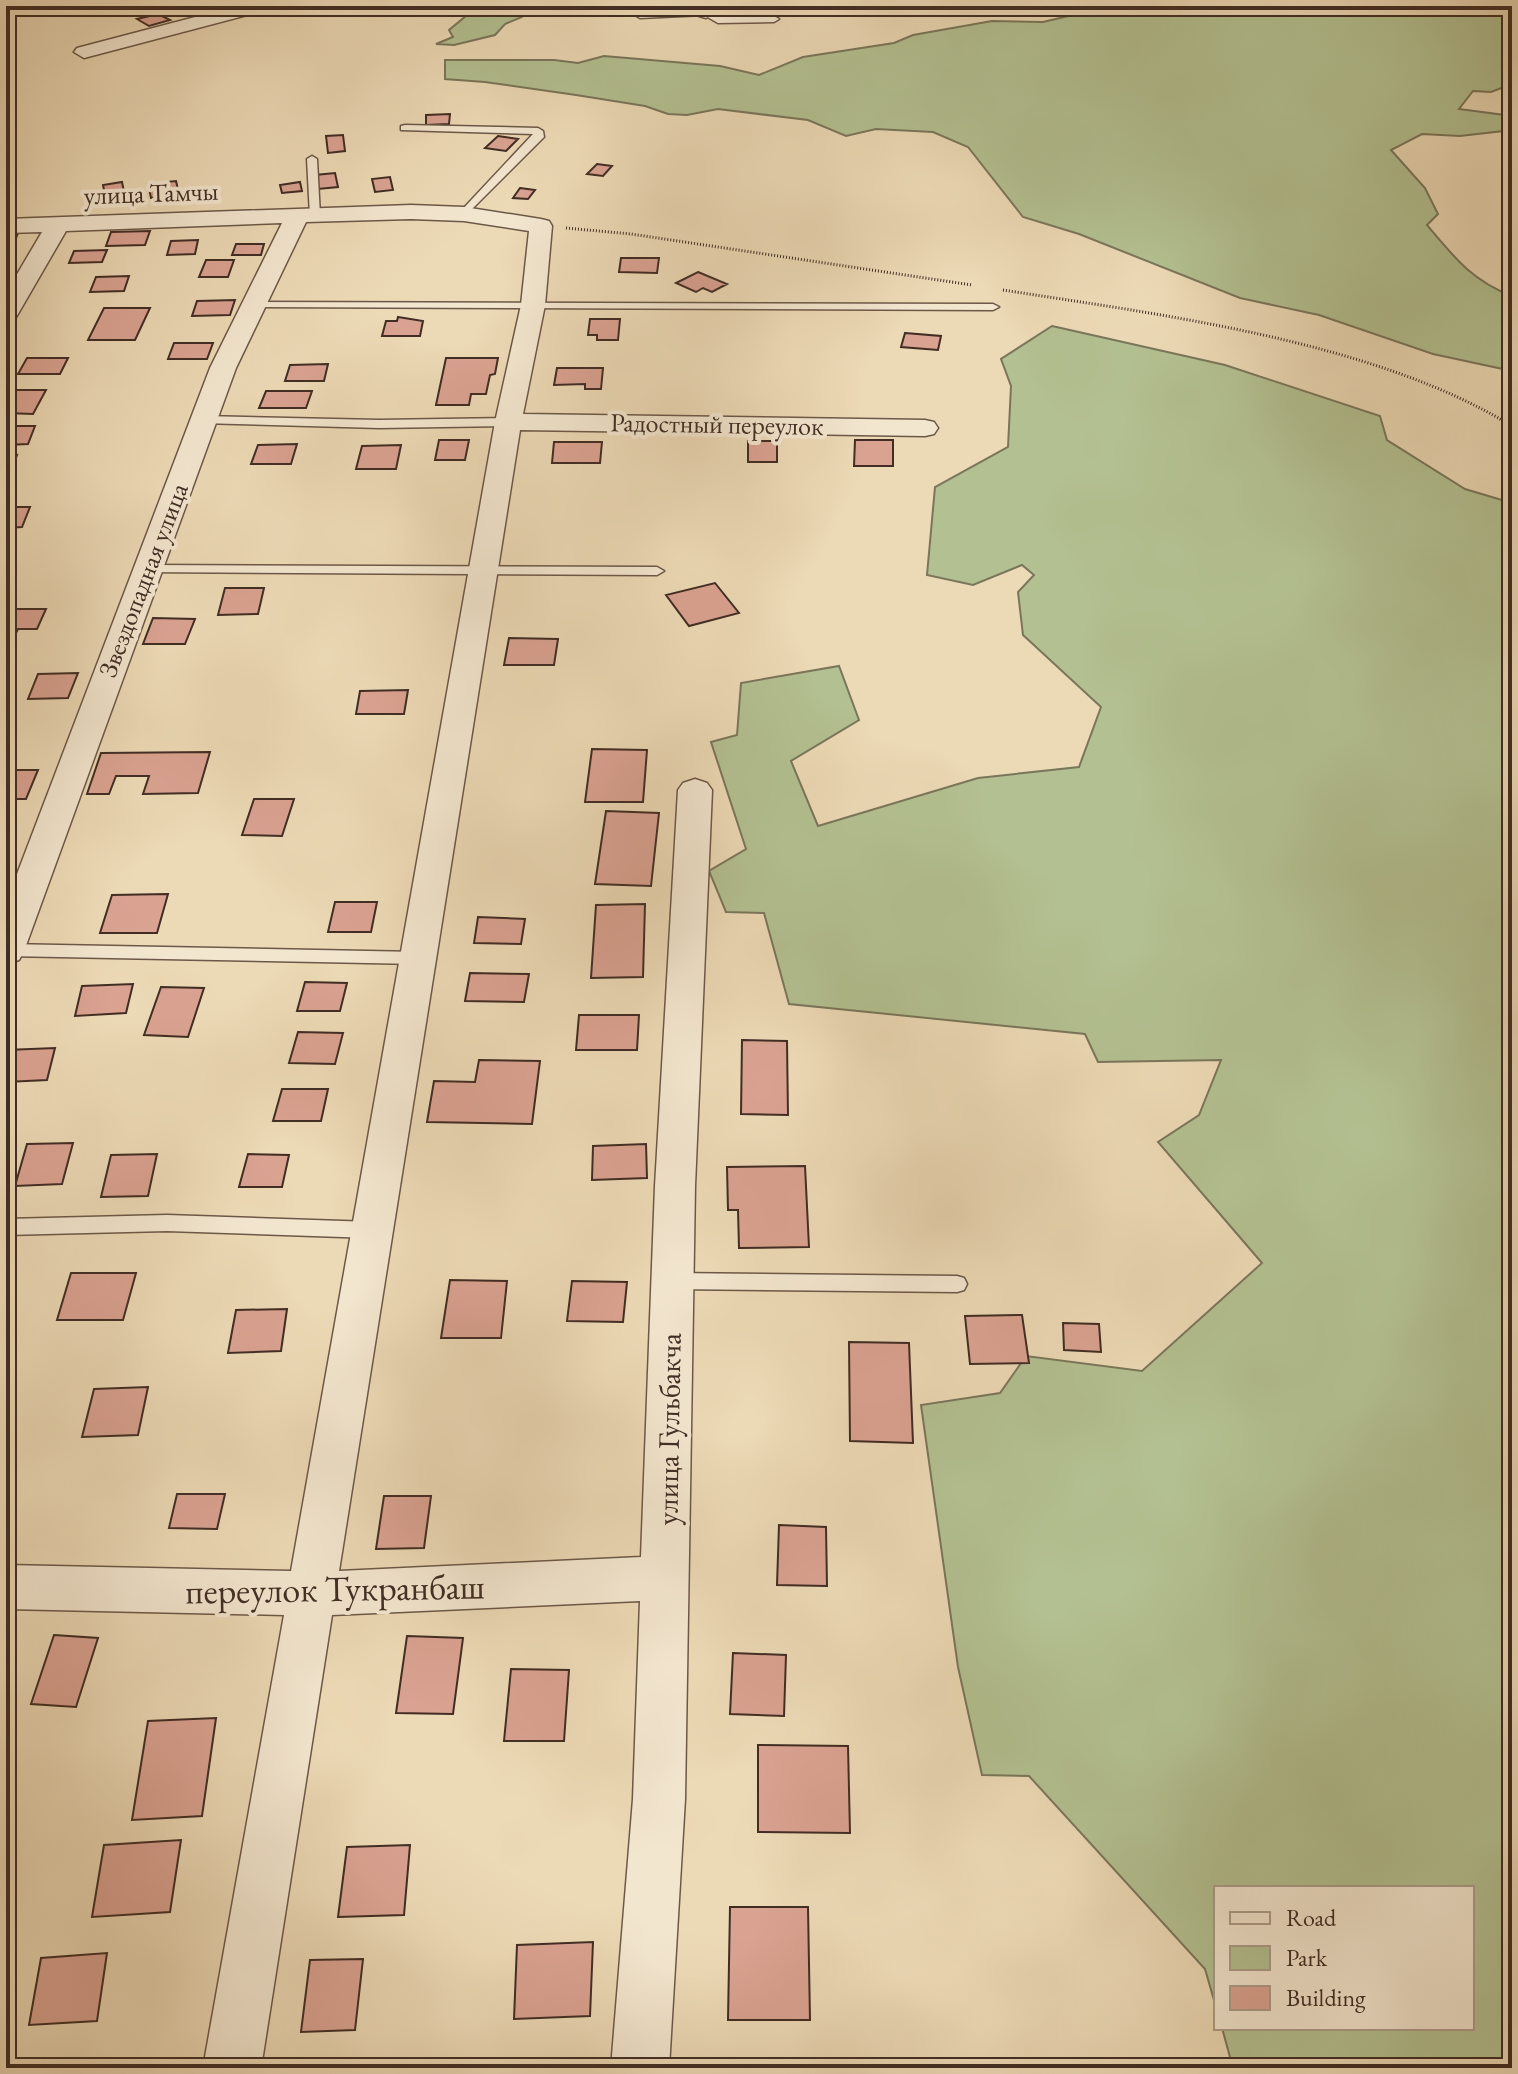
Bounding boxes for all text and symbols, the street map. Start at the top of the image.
street label: улица Тамчы [83,174,219,212]
street label: Радостный переулок [610,405,824,443]
street label: Звездопадная улица [90,477,196,682]
street label: улица Гульбакча [647,1332,690,1526]
street label: переулок Тукранбаш [185,1562,485,1615]
legend [1214,1886,1474,2030]
text: Road [1286,1902,1337,1933]
text: Park [1286,1942,1328,1973]
text: Building [1286,1982,1366,2013]

